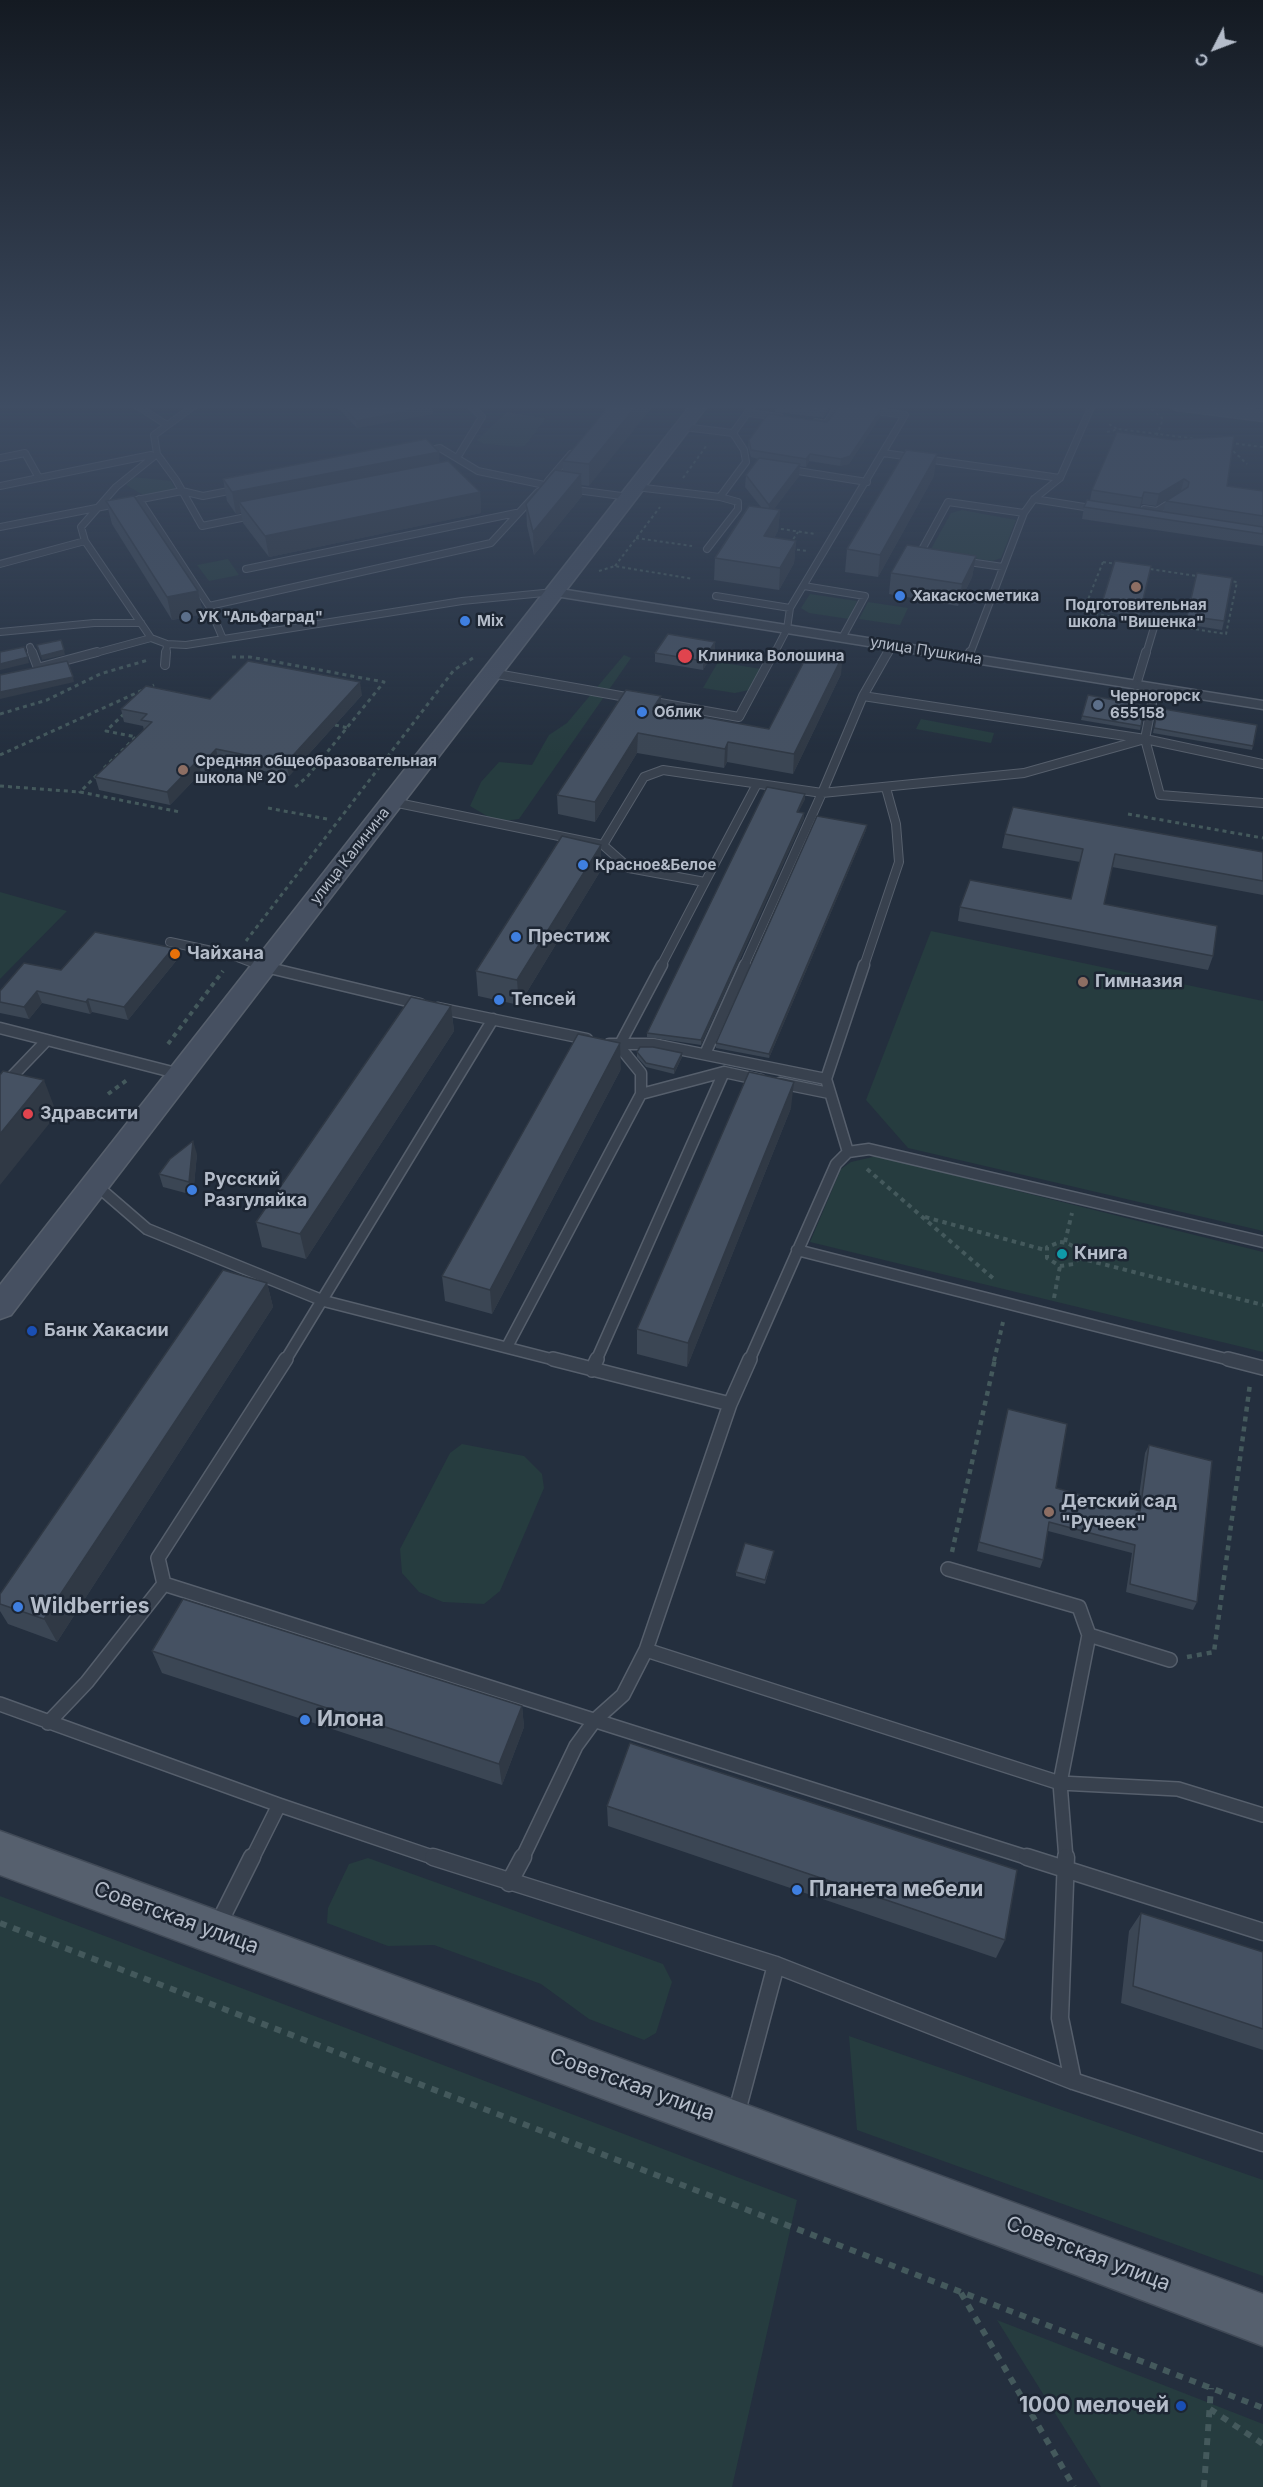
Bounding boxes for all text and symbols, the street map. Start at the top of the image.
north arrow [1185,18,1245,78]
text: С [1190,49,1213,71]
marker: Подготовительная школа "Вишенка" [1129,580,1143,594]
place label: Хакаскосметика [912,587,1039,605]
marker: Хакаскосметика [893,589,907,603]
place label: Подготовительная школа "Вишенка" [1065,596,1207,631]
place label: УК "Альфаград" [198,608,323,626]
marker: УК "Альфаград" [179,610,193,624]
place label: Mix [477,612,504,630]
marker: Mix [458,614,472,628]
street label: улица Пушкина [869,633,983,669]
marker: Клиника Волошина [676,647,694,665]
place label: Клиника Волошина [698,647,845,665]
place label: Черногорск 655158 [1110,687,1200,722]
marker: Черногорск 655158 [1091,698,1105,712]
place label: Облик [654,703,702,721]
marker: Облик [635,705,649,719]
place label: Средняя общеобразовательная школа № 20 [195,752,437,787]
marker: Средняя общеобразовательная школа № 20 [176,763,190,777]
street label: улица Калинина [307,804,393,908]
place label: Красное&Белое [595,856,716,874]
marker: Красное&Белое [576,858,590,872]
place label: Престиж [528,926,610,948]
marker: Престиж [509,930,523,944]
place label: Чайхана [187,943,264,965]
marker: Чайхана [168,947,182,961]
place label: Гимназия [1095,971,1183,993]
marker: Гимназия [1076,975,1090,989]
place label: Тепсей [511,989,576,1011]
marker: Тепсей [492,993,506,1007]
place label: Здравсити [40,1103,138,1125]
marker: Здравсити [21,1107,35,1121]
place label: Русский Разгуляйка [204,1169,307,1212]
marker: Русский Разгуляйка [185,1183,199,1197]
place label: Книга [1074,1243,1128,1265]
marker: Книга [1055,1247,1069,1261]
place label: Банк Хакасии [44,1320,169,1342]
marker: Банк Хакасии [25,1324,39,1338]
place label: Детский сад "Ручеек" [1061,1491,1177,1534]
marker: Детский сад "Ручеек" [1042,1505,1056,1519]
place label: Wildberries [30,1594,150,1620]
marker: Wildberries [11,1600,25,1614]
place label: Илона [317,1707,384,1733]
marker: Илона [298,1713,312,1727]
street label: Советская улица [90,1876,262,1960]
place label: Планета мебели [809,1877,983,1903]
marker: Планета мебели [790,1883,804,1897]
street label: Советская улица [546,2043,718,2127]
street label: Советская улица [1002,2211,1174,2297]
place label: 1000 мелочей [1019,2393,1169,2419]
marker: 1000 мелочей [1174,2399,1188,2413]

